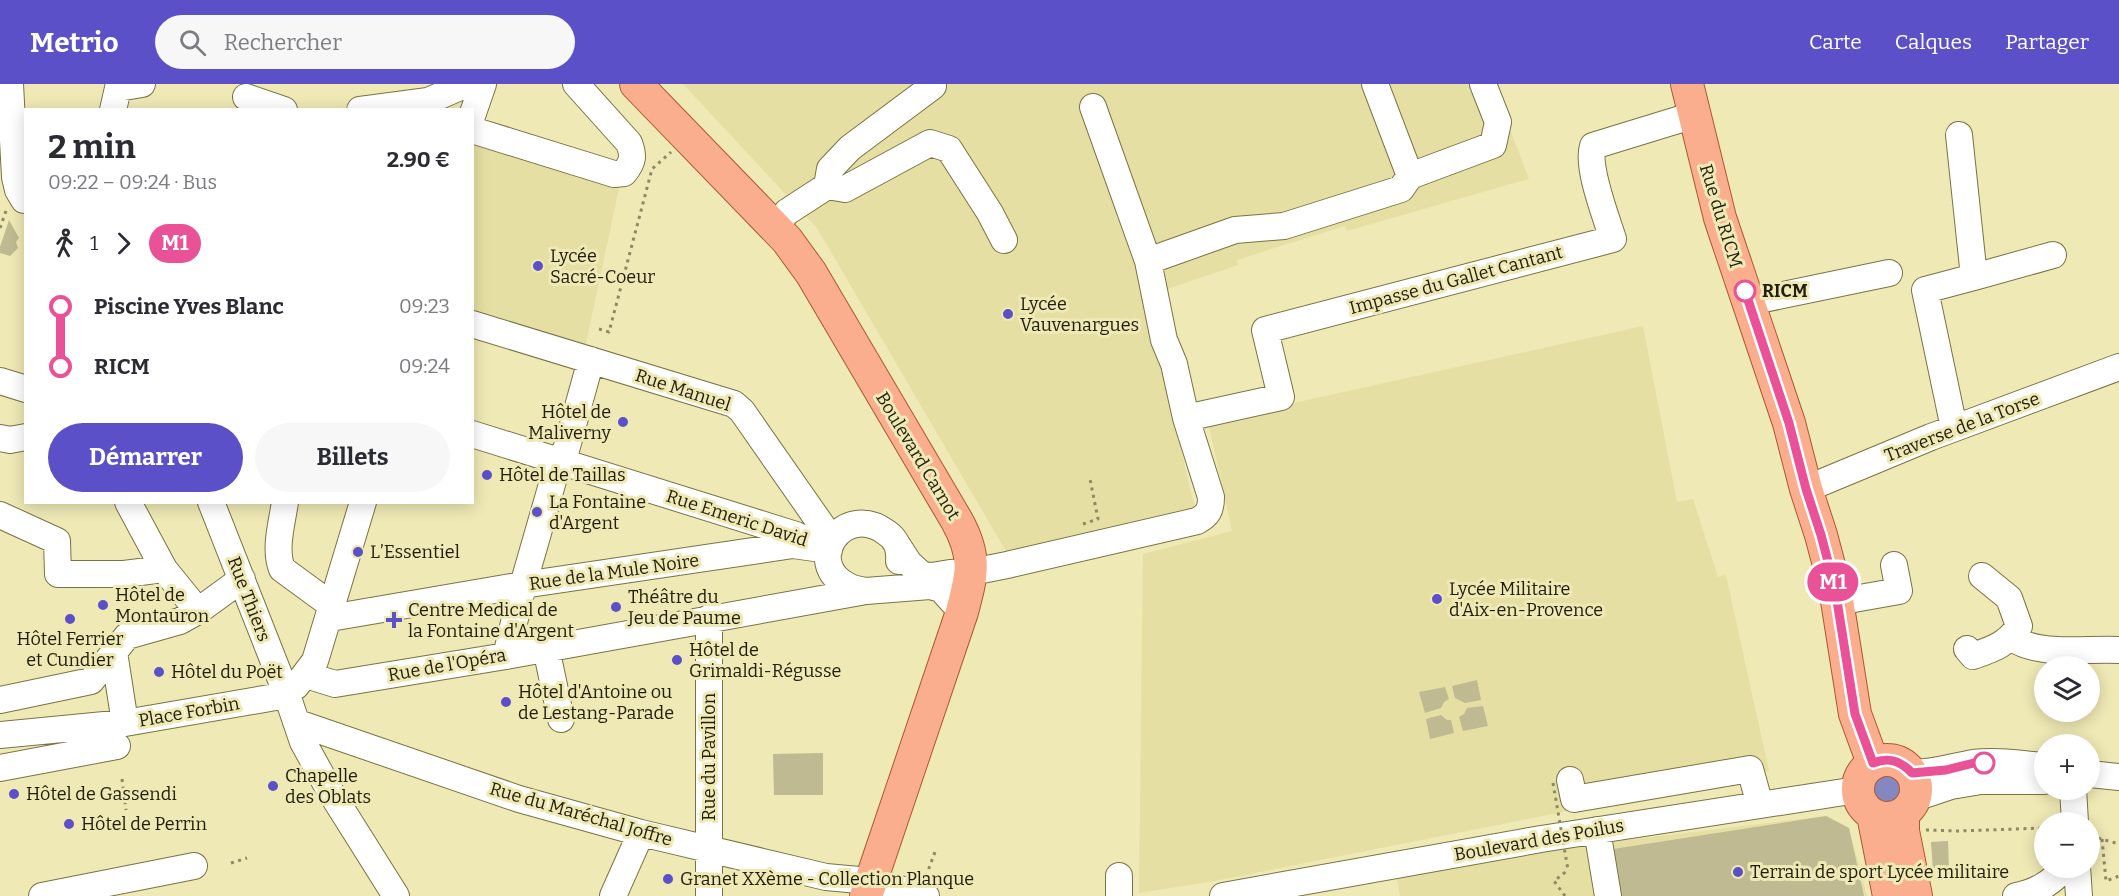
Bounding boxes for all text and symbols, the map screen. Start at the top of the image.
search box [155,15,575,69]
text: Metrio [30,26,119,59]
icon: search [176,26,209,59]
text: Rechercher [224,29,342,56]
text: Carte [1809,29,1862,55]
text: Calques [1895,29,1972,55]
text: Partager [2005,29,2089,55]
text: 2 min [48,127,136,167]
text: 2.90 € [387,146,450,173]
street label: Rue du RICM [1695,161,1747,271]
text: 09:22 – 09:24 · Bus [48,170,217,194]
icon: walk [48,227,81,260]
icon: forward [107,227,140,260]
text: M1 [161,230,189,256]
text: 1 [90,231,98,255]
street label: Impasse du Gallet Cantant [1347,241,1566,319]
place label: Lycée Sacré-Coeur [550,245,655,288]
marker: Lycée Sacré-Coeur [531,259,545,273]
marker: RICM [1734,280,1756,302]
place label: RICM [1762,280,1808,302]
text: Piscine Yves Blanc [94,293,284,320]
place label: Lycée Vauvenargues [1020,293,1139,336]
text: 09:23 [399,294,450,318]
marker: Lycée Vauvenargues [1001,307,1015,321]
text: RICM [94,353,150,380]
text: 09:24 [399,354,450,378]
street label: Rue Manuel [632,364,734,416]
street label: Traverse de la Torse [1881,387,2043,467]
street label: Boulevard Carnot [871,388,965,524]
place label: Hôtel de Maliverny [528,401,611,444]
marker: Hôtel de Maliverny [616,415,630,429]
button: Démarrer [48,423,243,492]
button: Billets [255,423,450,492]
place label: Hôtel de Taillas [499,464,626,486]
marker: Hôtel de Taillas [480,468,494,482]
street label: Rue Emeric David [663,485,811,551]
place label: La Fontaine d'Argent [549,491,646,534]
marker: La Fontaine d'Argent [530,505,544,519]
place label: L’Essentiel [370,541,460,563]
marker: L’Essentiel [351,545,365,559]
street label: Rue de la Mule Noire [528,549,700,595]
street label: Rue Thiers [223,553,275,645]
line badge: M1 [1806,562,1860,602]
text: M1 [1819,569,1847,595]
place label: Lycée Militaire d'Aix-en-Provence [1449,578,1603,621]
place label: Hôtel de Montauron [115,584,210,627]
place label: Théâtre du Jeu de Paume [627,586,741,629]
marker: Lycée Militaire d'Aix-en-Provence [1430,592,1444,606]
marker: Hôtel de Montauron [96,598,110,612]
place label: Centre Medical de la Fontaine d'Argent [408,599,575,642]
marker: Théâtre du Jeu de Paume [609,600,623,614]
marker: Centre Medical de la Fontaine d'Argent [385,611,403,629]
marker: Hôtel Ferrier et Cundier [63,612,77,626]
place label: Hôtel Ferrier et Cundier [16,628,124,671]
place label: Hôtel de Grimaldi-Régusse [689,639,841,682]
street label: Rue de l'Opéra [386,644,508,686]
marker: Hôtel de Grimaldi-Régusse [670,653,684,667]
map controls [2034,656,2100,878]
button: layers [2034,656,2100,722]
place label: Hôtel du Poët [171,661,283,683]
marker: Hôtel du Poët [152,665,166,679]
place label: Hôtel d'Antoine ou de Lestang-Parade [518,681,674,724]
street label: Place Forbin [137,692,242,732]
street label: Rue du Pavillon [698,692,720,821]
marker: Hôtel d'Antoine ou de Lestang-Parade [499,695,513,709]
button: + [2034,734,2100,800]
unlabelled marker [1973,752,1995,774]
place label: Chapelle des Oblats [285,765,371,808]
street label: Rue du Maréchal Joffre [487,777,675,851]
marker: Chapelle des Oblats [266,779,280,793]
place label: Hôtel de Gassendi [26,783,177,805]
marker: Hôtel de Gassendi [7,787,21,801]
button: − [2034,812,2100,878]
place label: Hôtel de Perrin [81,813,207,835]
street label: Boulevard des Poilus [1452,814,1626,866]
marker: Hôtel de Perrin [62,817,76,831]
place label: Terrain de sport Lycée militaire [1750,861,2009,883]
marker: Terrain de sport Lycée militaire [1731,865,1745,879]
place label: Granet XXème - Collection Planque [680,868,974,890]
marker: Granet XXème - Collection Planque [661,872,675,886]

